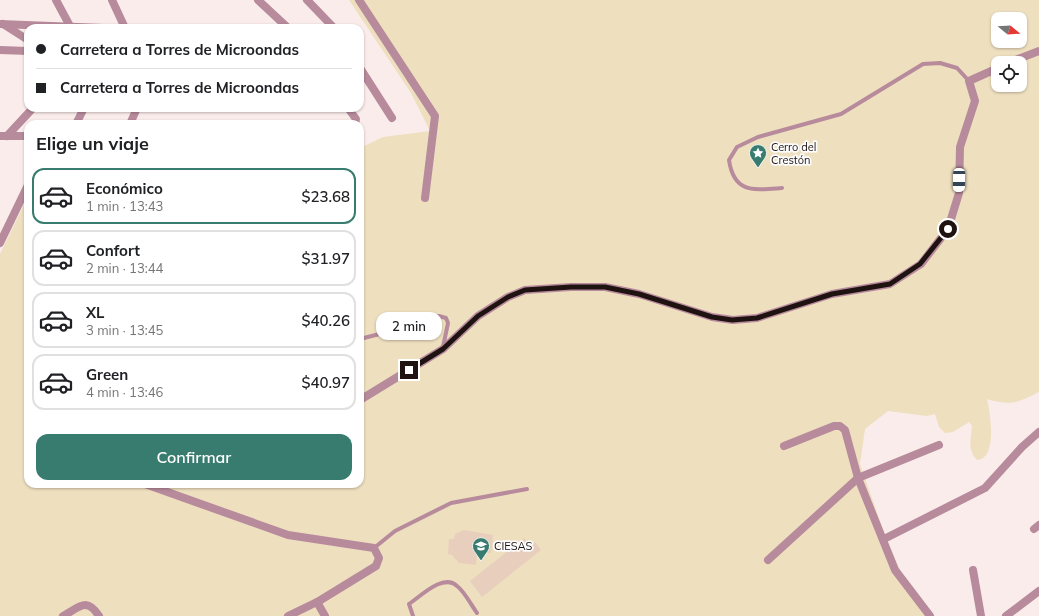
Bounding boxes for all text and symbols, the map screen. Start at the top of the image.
north arrow [991,12,1027,48]
map controls [991,12,1027,92]
text: Carretera a Torres de Microondas [60,40,299,59]
button: locate [991,56,1027,92]
text: Carretera a Torres de Microondas [60,78,299,97]
text: Elige un viaje [36,132,149,155]
place label: Cerro del Crestón [771,140,816,167]
place icon: Cerro del Crestón [748,143,768,168]
car [953,168,965,192]
icon: car [38,178,74,214]
text: Económico [86,179,163,198]
text: $23.68 [301,187,350,206]
text: 1 min · 13:43 [86,198,163,214]
route start [939,220,957,238]
icon: car [38,240,74,276]
text: Confort [86,241,140,260]
text: $31.97 [301,249,350,268]
text: 2 min · 13:44 [86,260,163,276]
icon: car [38,302,74,338]
text: XL [86,303,104,322]
text: $40.26 [301,311,350,330]
callout: 2 min [376,312,442,340]
text: 2 min [392,318,426,334]
text: 3 min · 13:45 [86,322,163,338]
route end [400,361,418,379]
icon: car [38,364,74,400]
text: Green [86,365,128,384]
text: $40.97 [301,373,350,392]
text: 4 min · 13:46 [86,384,163,400]
button: Confirmar [36,434,352,480]
school or university icon: CIESAS [471,536,491,561]
place label: CIESAS [494,539,533,553]

